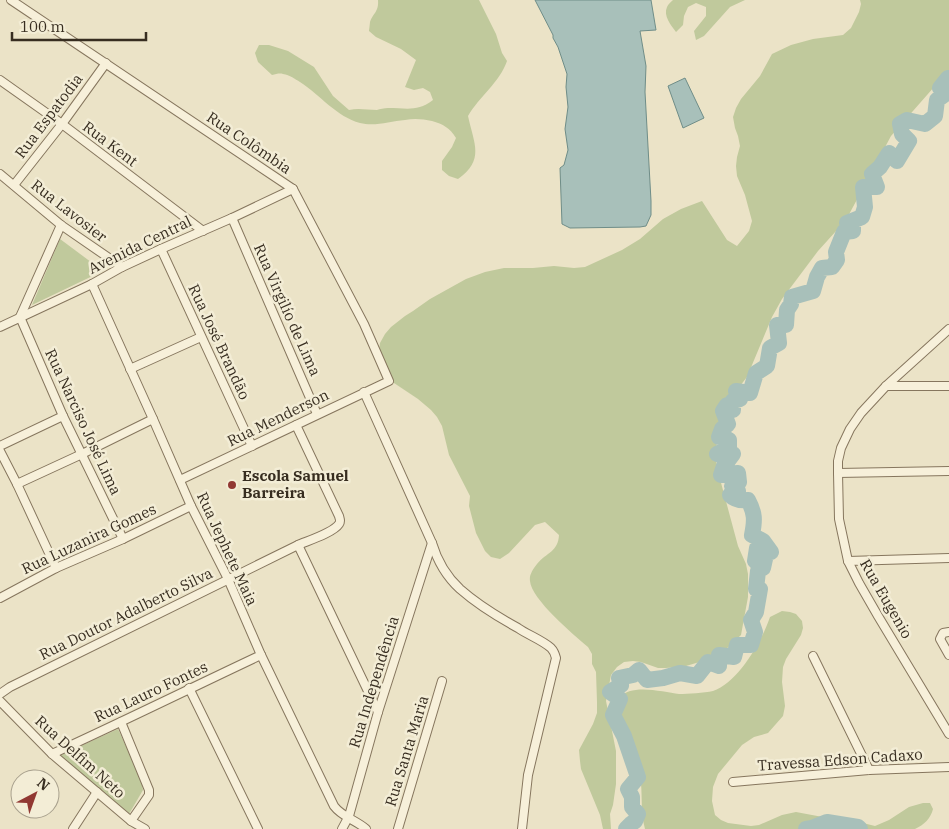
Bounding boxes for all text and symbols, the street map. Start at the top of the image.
scale bar [12,10,146,42]
text: 100 m [20,17,65,36]
street label: Rua Espatodia [11,70,87,162]
street label: Rua Colômbia [203,107,295,178]
street label: Rua Kent [79,117,142,170]
street label: Rua Lavosier [28,175,111,246]
street label: Avenida Central [85,211,195,278]
street label: Rua Virgilío de Lima [250,241,325,379]
street label: Rua José Brandão [184,281,255,403]
street label: Rua Narciso José Lima [41,346,126,498]
street label: Rua Menderson [224,385,332,450]
place label: Escola Samuel Barreira [242,466,349,502]
marker: Escola Samuel Barreira [226,479,238,491]
street label: Rua Jephete Maia [193,489,262,609]
street label: Rua Luzanira Gomes [18,499,159,578]
street label: Rua Eugenio [856,556,917,642]
street label: Rua Doutor Adalberto Silva [36,563,216,664]
street label: Rua Independência [344,613,403,750]
street label: Rua Lauro Fontes [91,657,211,726]
street label: Rua Santa Maria [381,693,432,809]
street label: Rua Delfim Neto [31,712,129,802]
street label: Travessa Edson Cadaxo [757,744,923,775]
north arrow [10,769,60,819]

